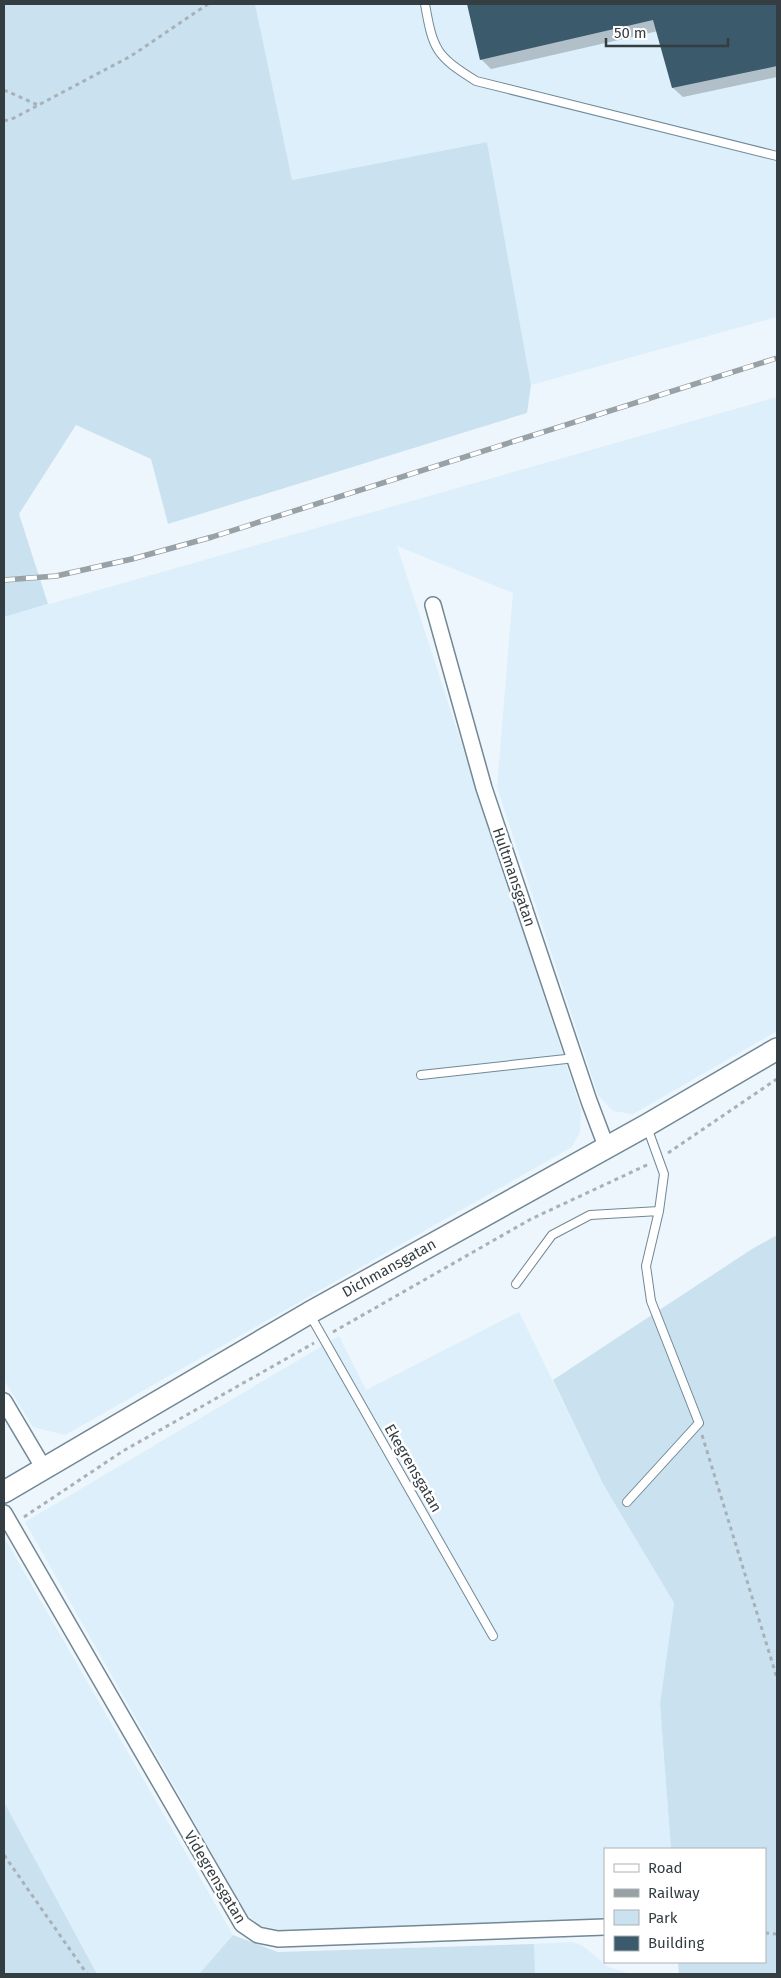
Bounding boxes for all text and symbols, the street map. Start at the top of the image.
scale bar [606,15,728,47]
text: 50 m [614,24,647,42]
street label: Hultmansgatan [489,825,539,929]
street label: Dichmansgatan [339,1235,439,1301]
street label: Ekegrensgatan [381,1421,445,1515]
street label: Videgrensgatan [180,1827,250,1927]
legend [604,1848,766,1963]
text: Road [648,1859,683,1877]
text: Railway [648,1884,700,1902]
text: Park [648,1909,678,1927]
text: Building [648,1934,704,1952]

